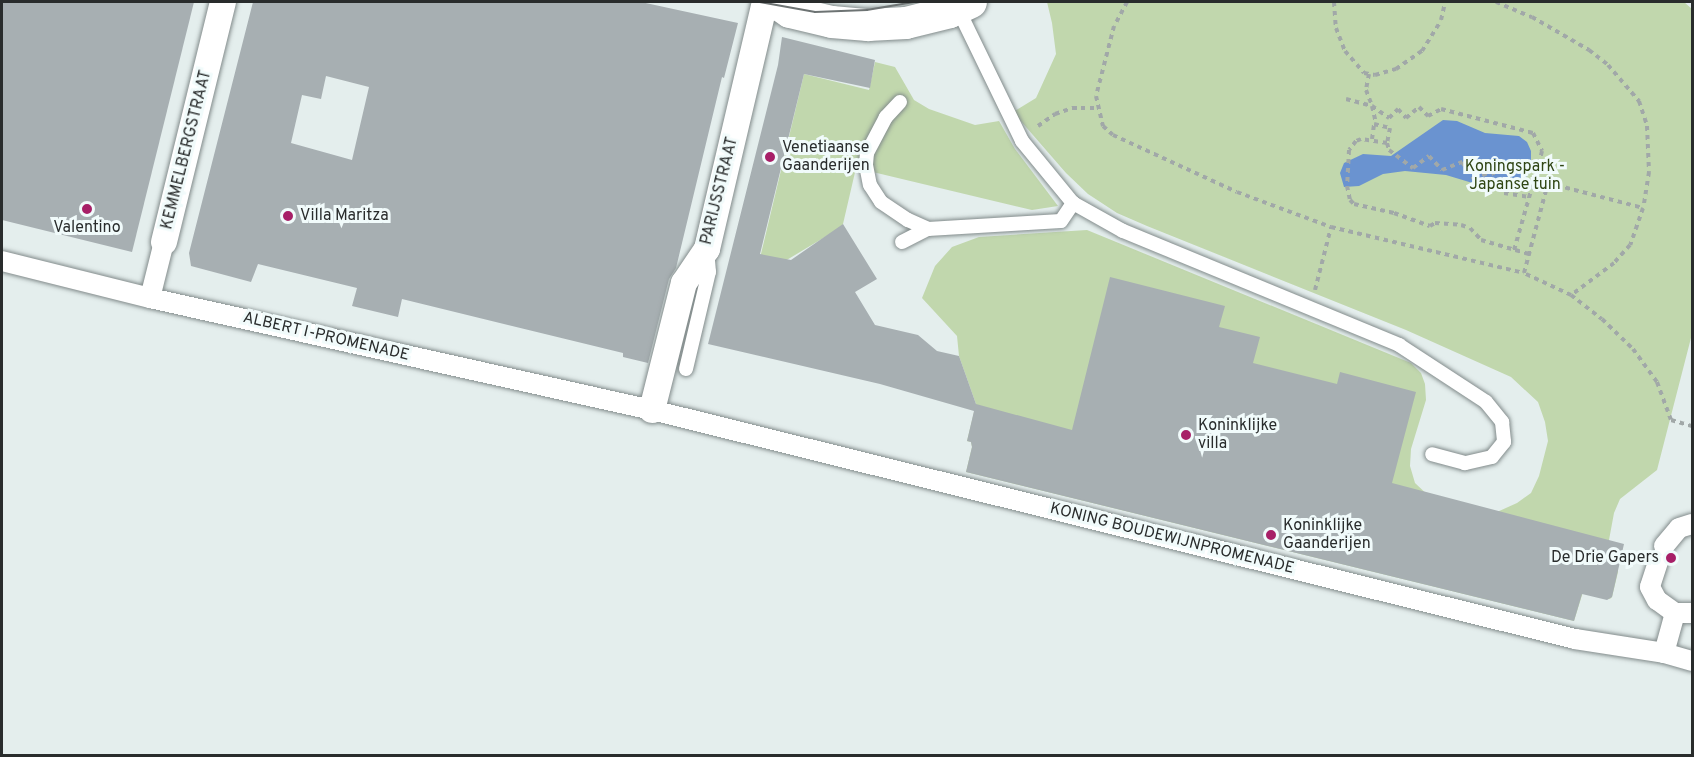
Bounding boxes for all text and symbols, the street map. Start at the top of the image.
street label: KEMMELBERGSTRAAT [158,68,216,232]
street label: PARIJSSTRAAT [697,135,743,247]
place label: Venetiaanse Gaanderijen [782,138,870,176]
marker: Venetiaanse Gaanderijen [763,150,777,164]
park label: Koningspark - Japanse tuin [1465,157,1565,195]
marker: Valentino [80,202,94,216]
place label: Villa Maritza [300,206,389,226]
marker: Villa Maritza [281,209,295,223]
place label: Valentino [53,218,121,238]
street label: ALBERT I-PROMENADE [241,308,411,366]
place label: Koninklijke villa [1198,416,1277,454]
marker: Koninklijke villa [1179,428,1193,442]
street label: KONING BOUDEWIJNPROMENADE [1048,499,1296,579]
place label: Koninklijke Gaanderijen [1283,516,1371,554]
marker: Koninklijke Gaanderijen [1264,528,1278,542]
place label: De Drie Gapers [1551,548,1659,568]
marker: De Drie Gapers [1664,551,1678,565]

